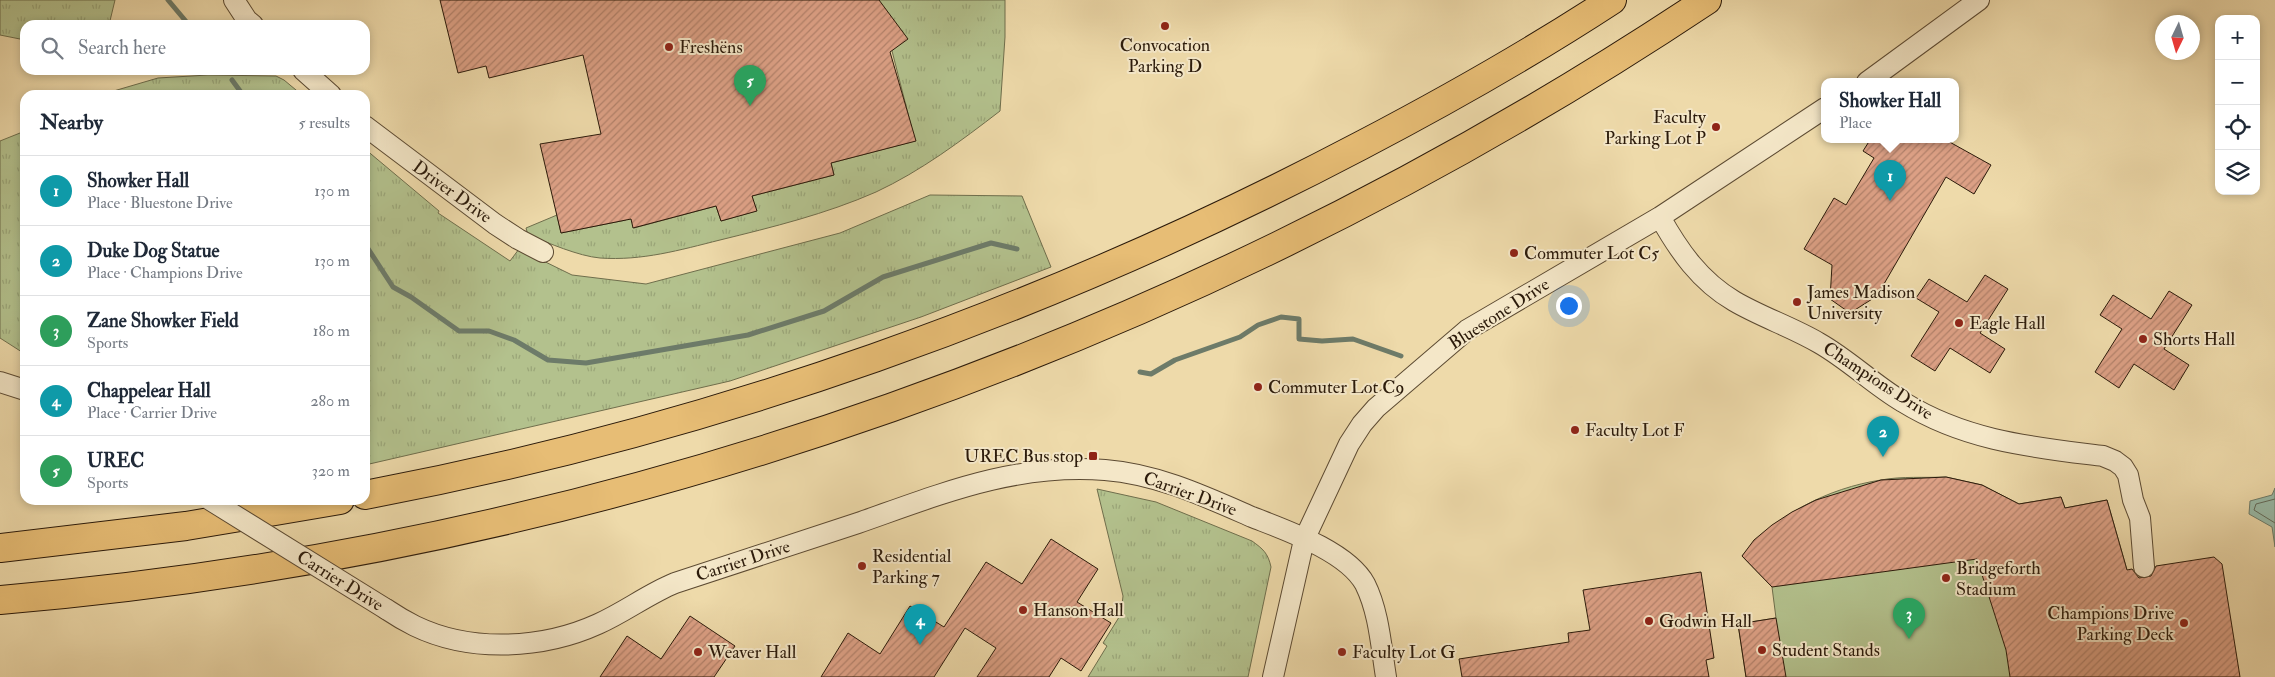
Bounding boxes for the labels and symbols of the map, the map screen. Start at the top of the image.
north arrow [2155,15,2200,60]
marker: Convocation Parking D [1159,20,1171,32]
place label: Convocation Parking D [1120,34,1210,78]
place label: Freshëns [679,36,743,59]
marker: Freshëns [663,41,675,53]
pin: 5 [734,65,766,106]
place label: Faculty Parking Lot P [1605,106,1707,150]
marker: Faculty Parking Lot P [1710,121,1722,133]
street label: Driver Drive [408,155,497,229]
pin: 1 [1874,160,1906,201]
place label: Commuter Lot C5 [1524,242,1659,265]
marker: Commuter Lot C5 [1508,247,1520,259]
street label: Bluestone Drive [1444,273,1554,355]
place label: James Madison University [1806,281,1915,325]
your location [1556,293,1582,319]
marker: James Madison University [1791,296,1803,308]
place label: Eagle Hall [1969,312,2046,335]
marker: Eagle Hall [1953,317,1965,329]
place label: Shorts Hall [2153,328,2235,351]
marker: Shorts Hall [2137,333,2149,345]
street label: Champions Drive [1819,337,1938,425]
place label: Commuter Lot C9 [1268,376,1405,399]
marker: Commuter Lot C9 [1252,381,1264,393]
pin: 2 [1867,416,1899,457]
place label: Faculty Lot F [1585,419,1685,442]
marker: Faculty Lot F [1569,424,1581,436]
place label: UREC Bus stop [964,445,1083,468]
marker: UREC Bus stop [1087,450,1099,462]
street label: Carrier Drive [1140,466,1240,522]
street label: Carrier Drive [693,535,794,587]
street label: Carrier Drive [292,545,388,617]
place label: Residential Parking 7 [872,545,952,589]
place label: Bridgeforth Stadium [1956,557,2041,601]
marker: Residential Parking 7 [856,560,868,572]
marker: Bridgeforth Stadium [1940,572,1952,584]
pin: 3 [1893,598,1925,639]
place label: Hanson Hall [1033,599,1124,622]
place label: Champions Drive Parking Deck [2047,602,2174,646]
pin: 4 [904,604,936,645]
marker: Hanson Hall [1017,604,1029,616]
place label: Godwin Hall [1659,610,1752,633]
marker: Godwin Hall [1643,615,1655,627]
marker: Champions Drive Parking Deck [2178,617,2190,629]
place label: Student Stands [1772,639,1880,662]
place label: Weaver Hall [707,641,797,664]
place label: Faculty Lot G [1352,641,1455,664]
marker: Student Stands [1756,644,1768,656]
marker: Weaver Hall [692,646,704,658]
marker: Faculty Lot G [1336,646,1348,658]

